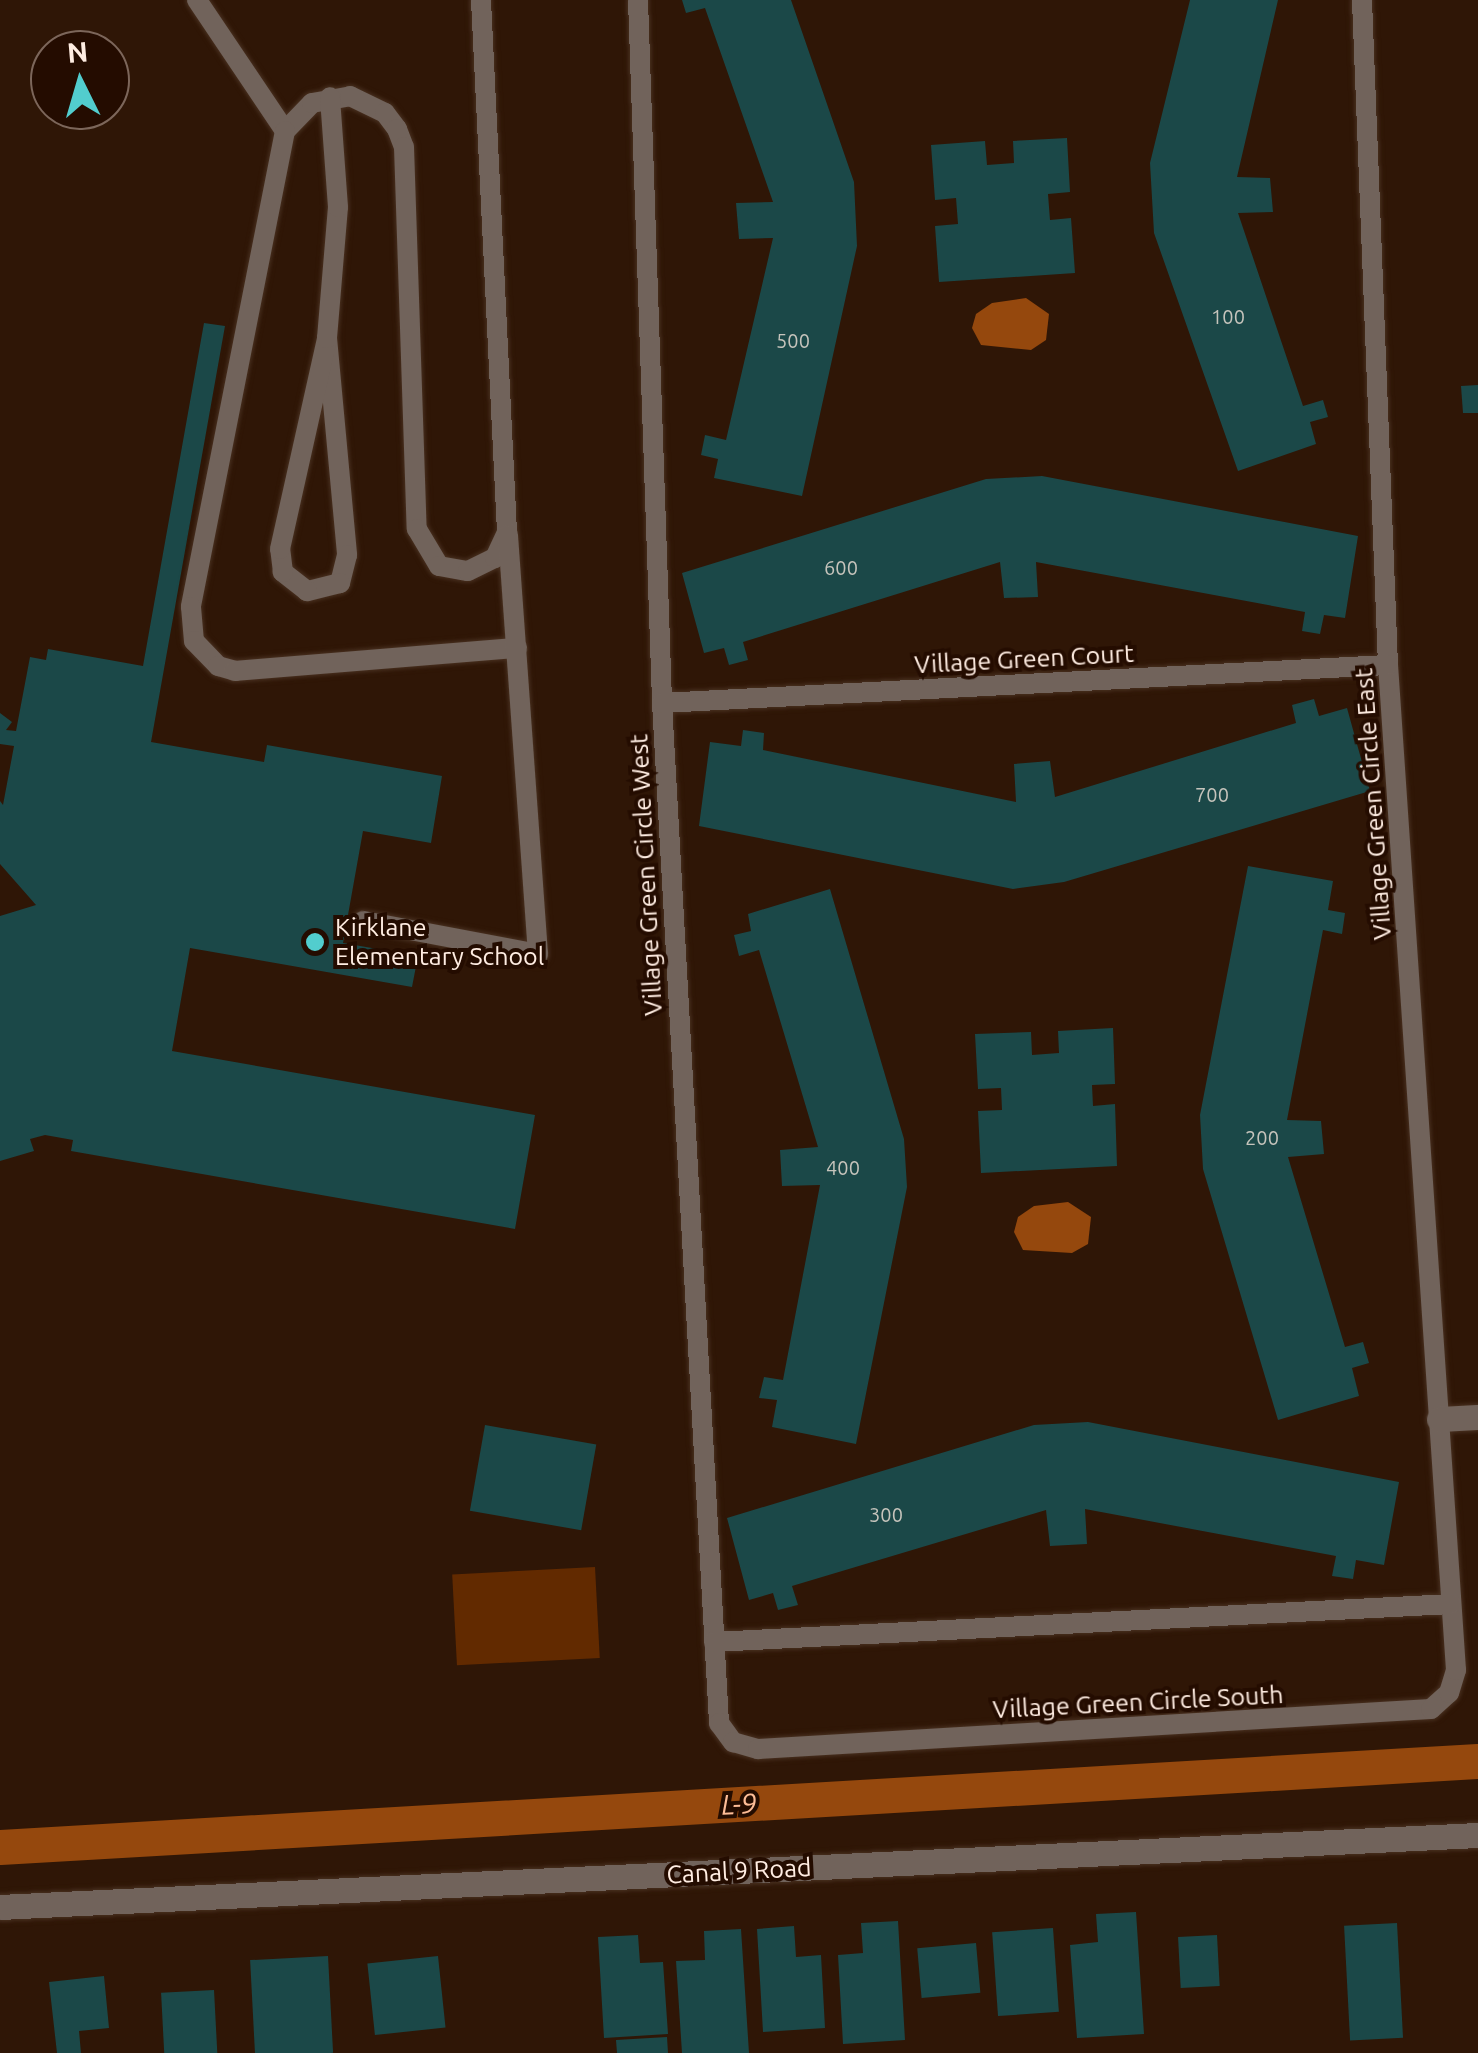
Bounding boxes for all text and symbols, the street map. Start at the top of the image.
north arrow [30,30,130,130]
text: N [66,35,89,68]
house number: 100 [1211,304,1245,328]
house number: 500 [776,328,810,352]
house number: 600 [824,555,858,579]
street label: Village Green Court [913,638,1135,680]
street label: Village Green Circle East [1349,667,1397,941]
street label: Village Green Circle West [624,733,668,1017]
house number: 700 [1195,782,1229,806]
place label: Kirklane Elementary School [335,913,544,972]
marker: Kirklane Elementary School [304,931,326,953]
house number: 200 [1245,1125,1279,1149]
house number: 400 [826,1155,860,1179]
house number: 300 [869,1502,903,1526]
street label: Village Green Circle South [992,1679,1284,1725]
water label: L-9 [720,1786,758,1822]
street label: Canal 9 Road [666,1852,812,1890]

